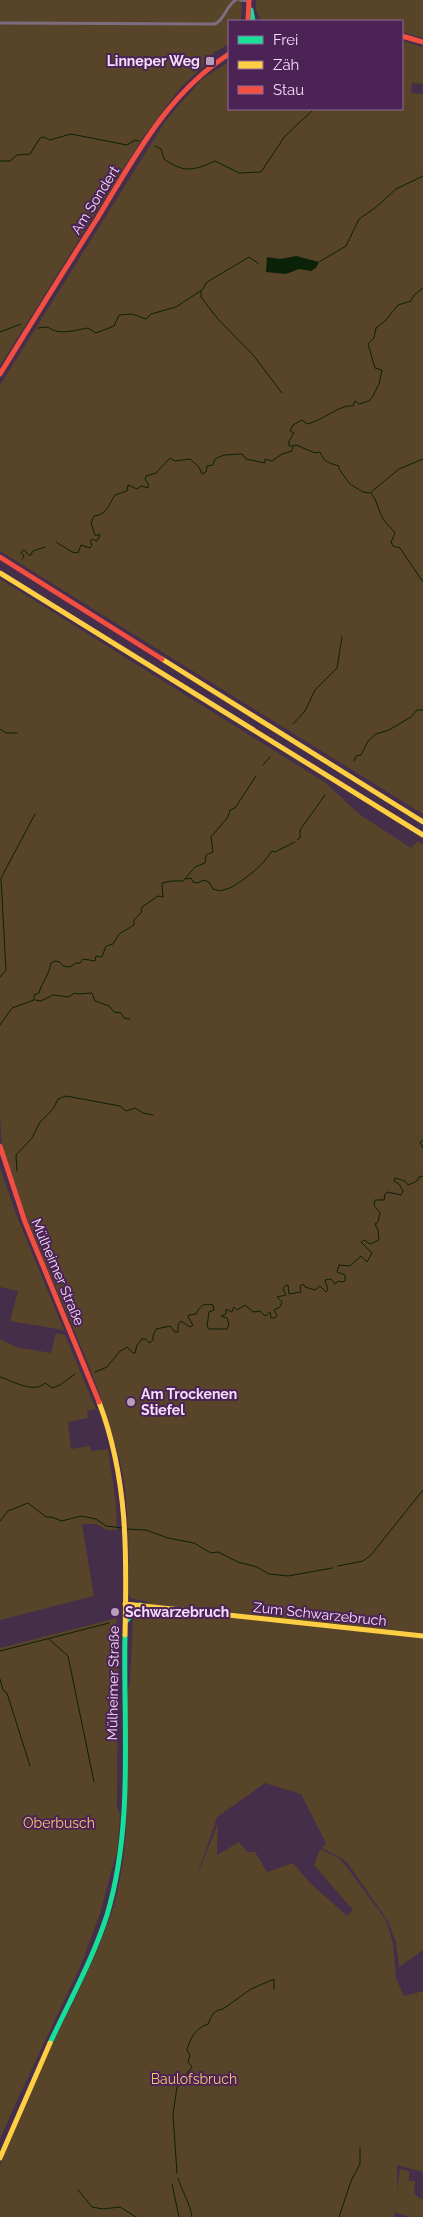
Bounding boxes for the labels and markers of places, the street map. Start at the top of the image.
place label: Linneper Weg [107,53,200,69]
marker: Linneper Weg [204,55,216,67]
place label: Am Trockenen Stiefel [141,1386,237,1418]
marker: Am Trockenen Stiefel [125,1396,137,1408]
place label: Schwarzebruch [125,1604,229,1620]
marker: Schwarzebruch [109,1606,121,1618]

